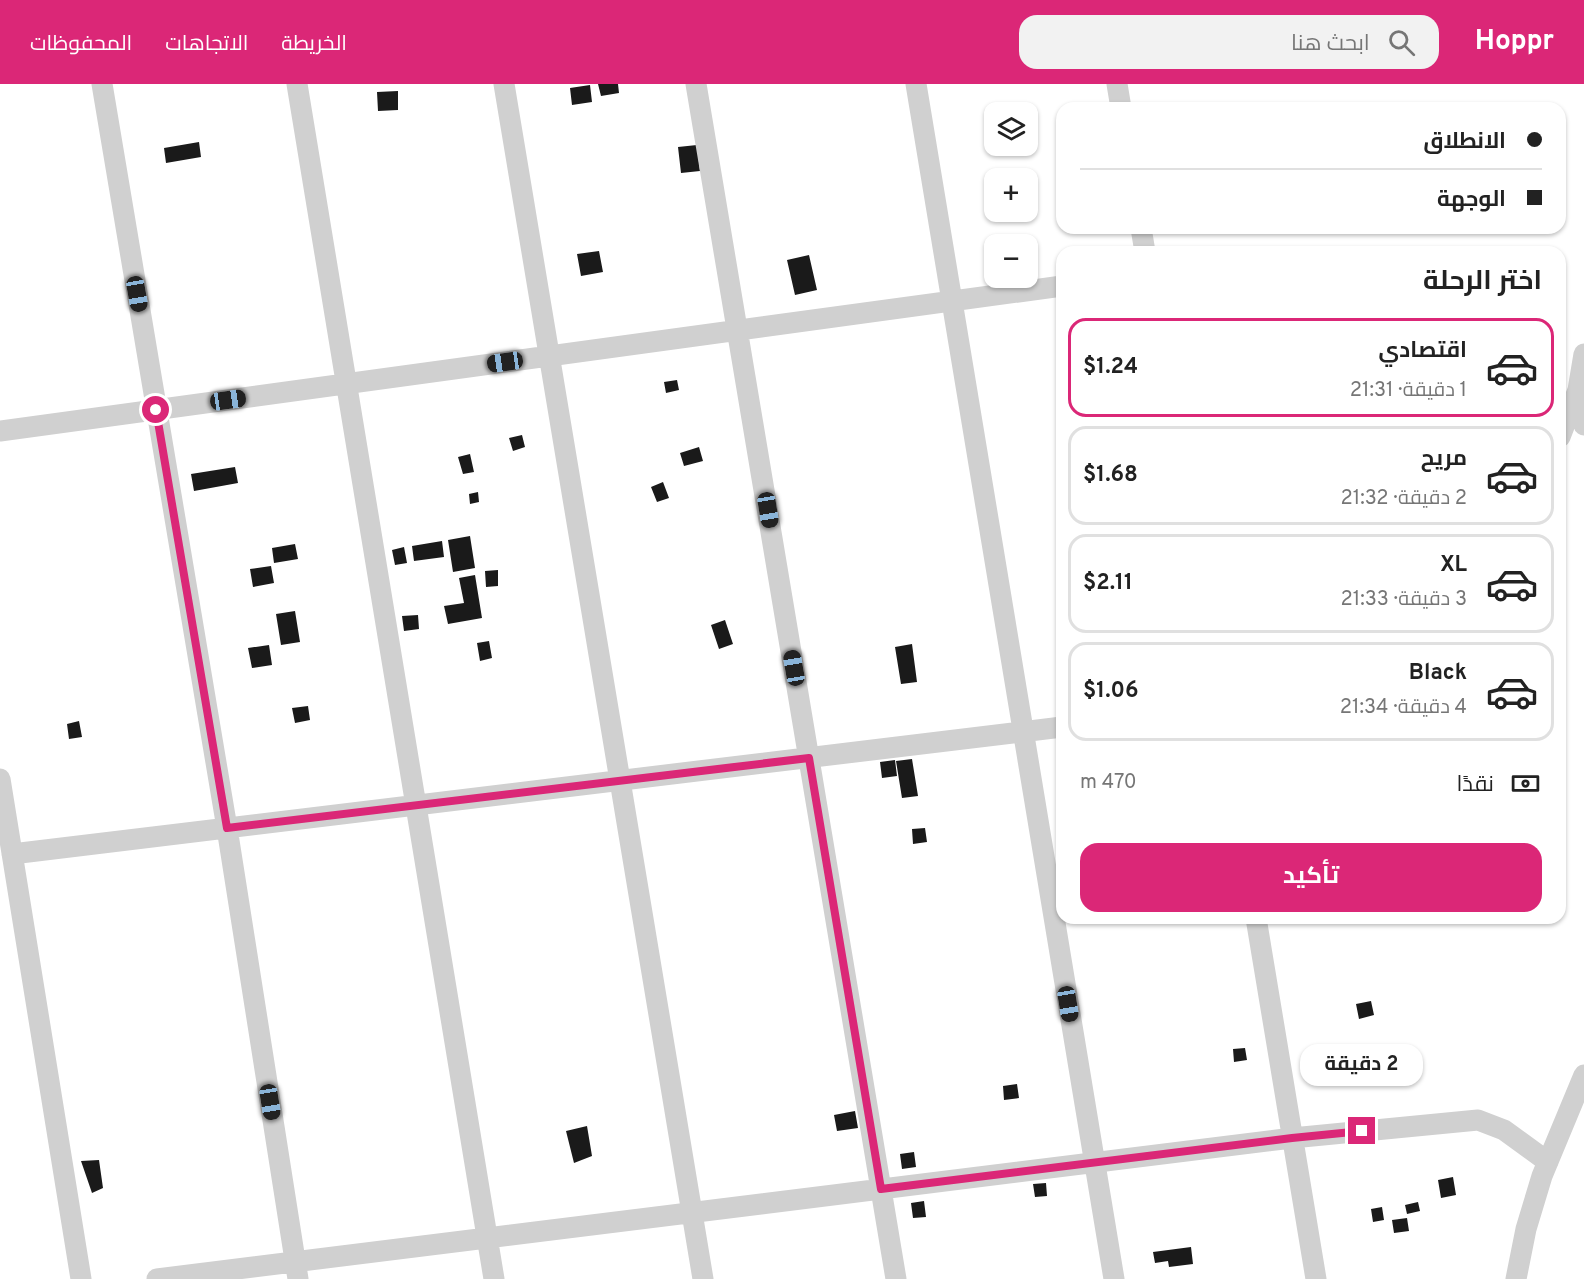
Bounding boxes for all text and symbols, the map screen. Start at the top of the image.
search box [1019,15,1439,69]
text: Hoppr [1475,24,1554,60]
icon: search [1385,26,1418,59]
text: المحفوظات [30,31,132,58]
text: الاتجاهات [165,31,248,58]
text: الخريطة [281,31,347,58]
text: ابحث هنا [1291,31,1370,58]
map controls [984,102,1038,288]
button: layers [984,102,1038,156]
text: الانطلاق [1423,129,1506,156]
button: + [984,168,1038,222]
text: الوجهة [1437,187,1506,214]
button: − [984,234,1038,288]
text: اختر الرحلة [1423,265,1542,299]
car [125,275,149,313]
text: اقتصادي [1378,338,1467,365]
icon: car [1485,341,1539,395]
car [486,351,524,373]
text: $1.24 [1083,354,1138,381]
text: 1 دقيقة · 21:31 [1350,378,1467,404]
car [209,389,247,411]
route start [142,396,169,423]
text: مريح [1421,446,1467,473]
icon: car [1485,449,1539,503]
text: $1.68 [1083,462,1138,489]
text: 2 دقيقة · 21:32 [1341,486,1467,512]
car [756,491,780,529]
text: XL [1440,552,1467,579]
icon: car [1485,557,1539,611]
text: $2.11 [1083,570,1133,597]
text: 3 دقيقة · 21:33 [1341,587,1467,613]
car [782,649,806,687]
text: Black [1409,660,1467,687]
icon: car [1485,665,1539,719]
text: $1.06 [1083,678,1139,705]
text: 4 دقيقة · 21:34 [1340,695,1467,721]
icon: cash [1509,767,1542,800]
text: 470 m [1080,770,1137,796]
text: نقدًا [1456,772,1494,799]
button: تأكيد [1080,843,1542,912]
car [1056,985,1080,1023]
callout: 2 دقيقة [1300,1044,1424,1086]
text: 2 دقيقة [1325,1052,1398,1078]
car [258,1083,282,1121]
route end [1348,1117,1375,1144]

